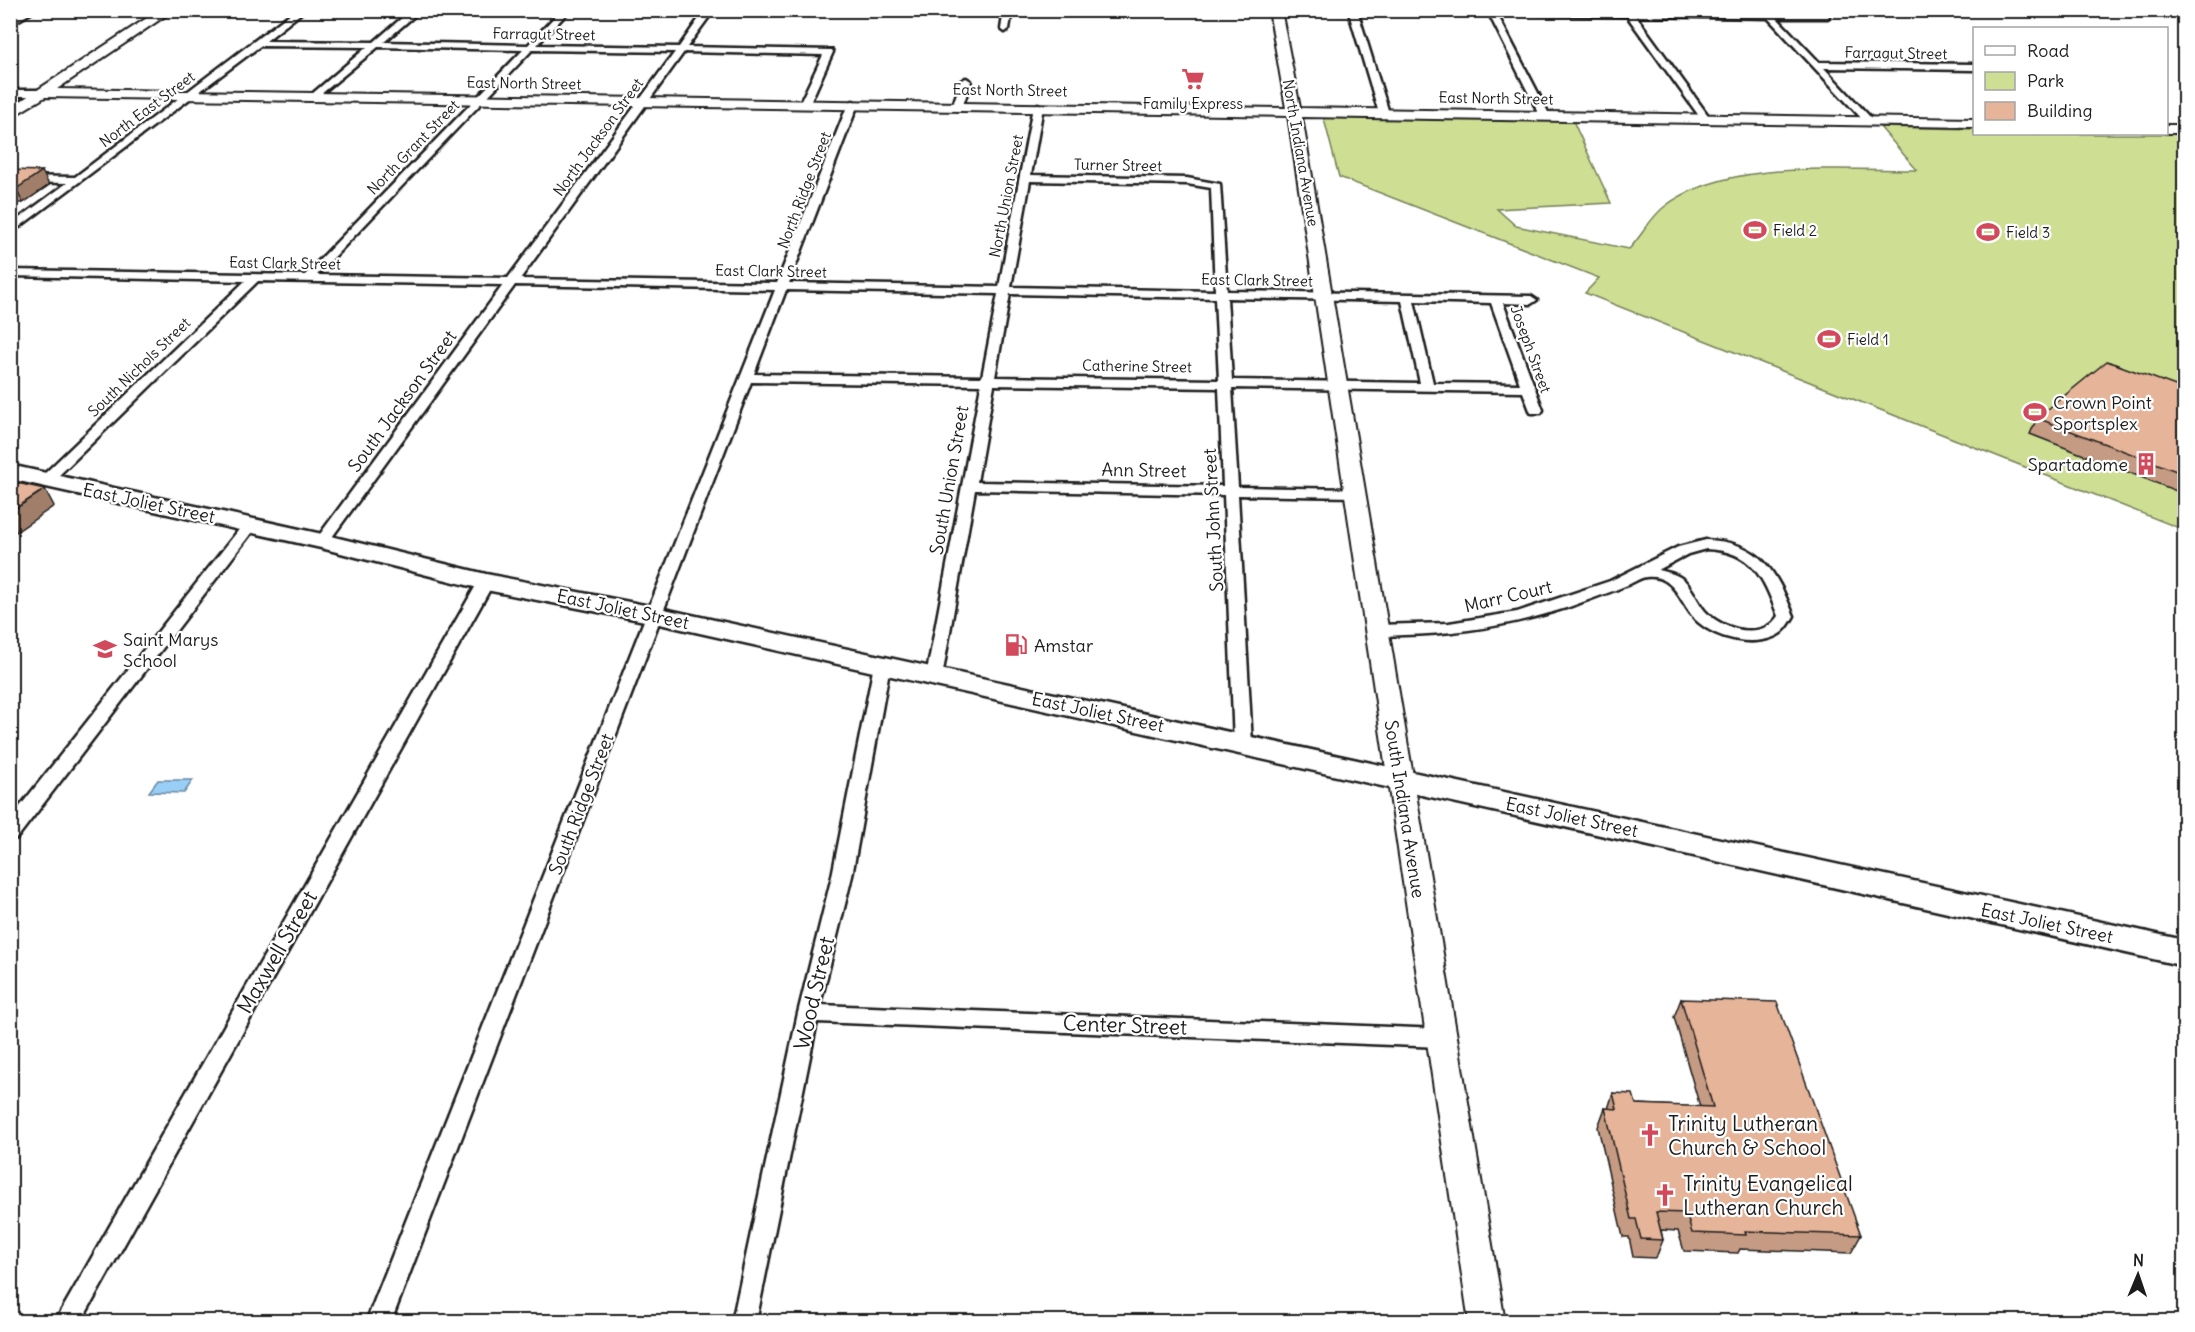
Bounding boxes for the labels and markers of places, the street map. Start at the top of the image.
supermarket icon: Family Express [1180,66,1206,92]
place label: Family Express [1143,94,1243,113]
sports icon: Field 2 [1742,217,1768,243]
sports icon: Field 3 [1975,219,2001,245]
place label: Field 2 [1773,221,1817,240]
place label: Field 3 [2006,223,2050,242]
sports icon: Field 1 [1816,326,1842,352]
place label: Field 1 [1847,330,1889,349]
place label: Crown Point Sportsplex [2053,391,2152,435]
sports icon: Crown Point Sportsplex [2022,399,2048,425]
building icon: Spartadome [2133,451,2159,477]
place label: Spartadome [2028,453,2128,476]
place label: Saint Marys School [123,628,218,672]
fuel station icon: Amstar [1003,632,1029,658]
place label: Amstar [1034,634,1094,657]
school or university icon: Saint Marys School [92,636,118,662]
place label: Trinity Lutheran Church & School [1668,1110,1826,1161]
church icon: Trinity Lutheran Church & School [1637,1122,1663,1148]
place label: Trinity Evangelical Lutheran Church [1683,1170,1853,1221]
church icon: Trinity Evangelical Lutheran Church [1652,1182,1678,1208]

